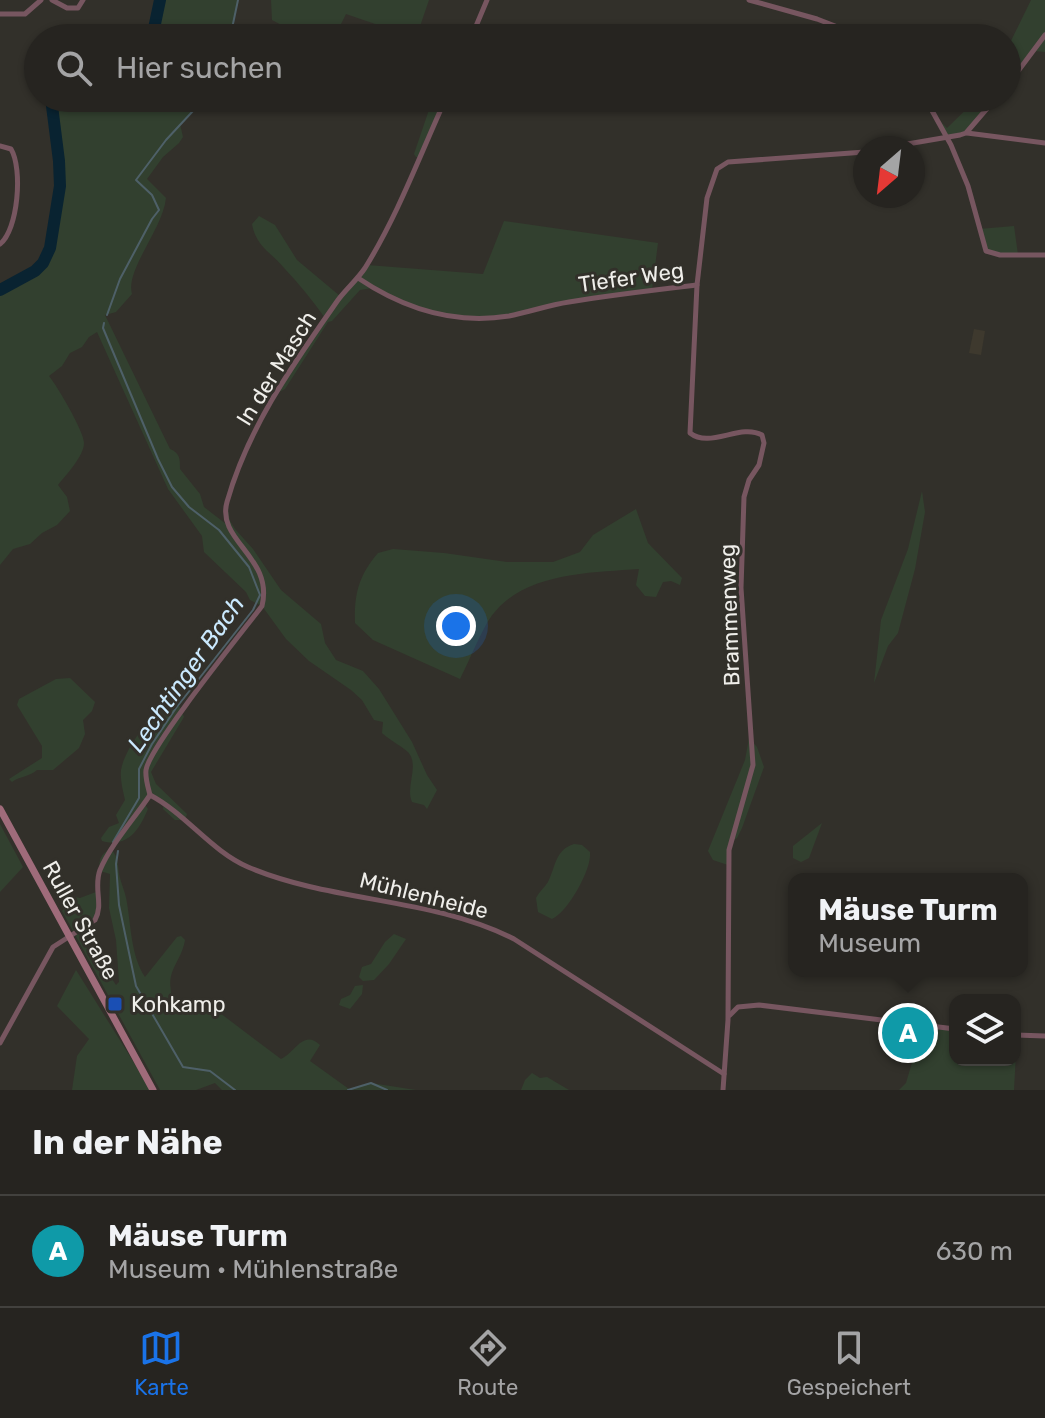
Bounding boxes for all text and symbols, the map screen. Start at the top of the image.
search box [24,24,1021,112]
icon: search [52,46,96,90]
text: Hier suchen [116,50,283,86]
north arrow [853,136,925,208]
street label: Tiefer Weg [577,257,686,298]
street label: In der Masch [231,306,322,430]
street label: Brammenweg [714,543,745,687]
water label: Lechtinger Bach [122,591,250,757]
your location [436,606,476,646]
street label: Ruller Straße [37,856,124,984]
street label: Mühlenheide [357,866,491,924]
popup [788,873,1028,977]
text: Mäuse Turm [818,892,998,928]
text: Museum [818,928,921,959]
place label: Kohkamp [131,991,226,1018]
map controls [949,994,1021,1066]
button: layers [949,994,1021,1066]
marker: Kohkamp [106,995,124,1013]
pin: A [882,1003,934,1063]
text: In der Nähe [32,1122,223,1163]
text: Mäuse Turm [108,1218,288,1254]
text: A [49,1236,67,1267]
text: 630 m [936,1236,1013,1267]
text: Museum · Mühlenstraße [108,1254,398,1285]
tab: Karte [134,1326,189,1401]
tab: Route [457,1326,518,1401]
tab: Gespeichert [787,1326,911,1401]

